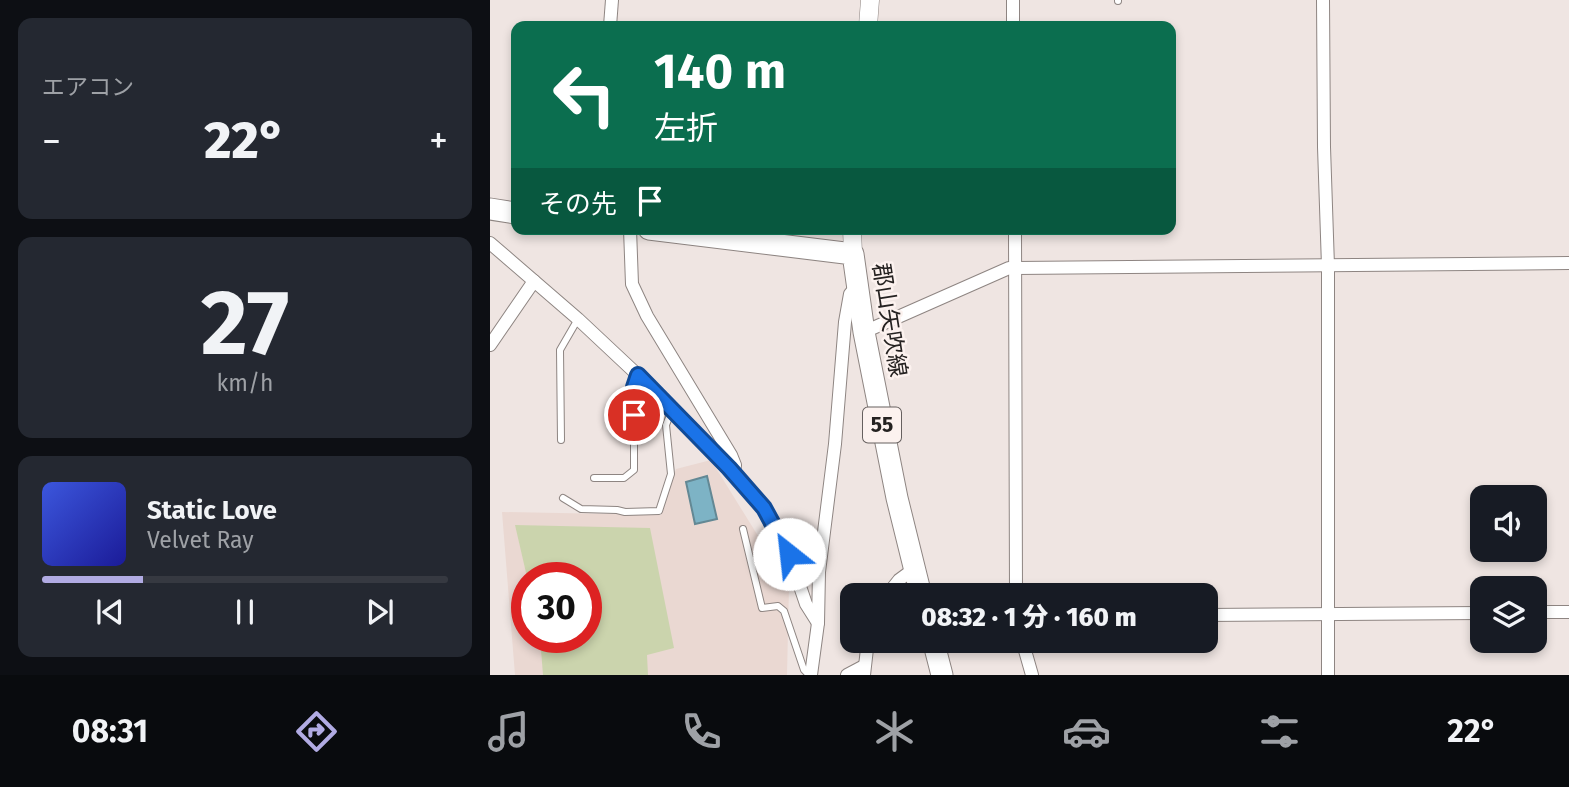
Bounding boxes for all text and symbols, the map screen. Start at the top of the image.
text: 140 m [654,42,786,101]
icon: left [539,49,630,140]
text: エアコン [42,73,134,101]
text: 22° [204,109,286,172]
text: 左折 [654,109,718,147]
text: − [42,118,61,164]
text: + [429,118,448,164]
icon: arrive [631,182,669,220]
text: その先 [539,189,617,220]
street label: 郡山矢吹線 [867,261,913,379]
text: 27 [201,269,289,378]
text: km/h [217,369,273,397]
pin [604,385,664,445]
icon: arrive [615,396,653,434]
road number: 55 [863,408,901,442]
map controls [1470,485,1547,653]
button: sound [1470,485,1547,562]
text: Static Love [147,495,277,526]
position arrow [752,517,826,591]
text: Velvet Ray [147,526,254,554]
speed limit sign: 30 [511,562,602,653]
button: layers [1470,576,1547,653]
icon: previous [91,593,129,631]
icon: pause [226,593,264,631]
icon: next [361,593,399,631]
text: 08:32 · 1 分 · 160 m [921,602,1137,633]
icon: directions [292,707,341,756]
icon: music [484,707,533,756]
icon: phone [677,707,726,756]
icon: climate [870,707,919,756]
icon: car [1062,707,1111,756]
icon: filters [1255,707,1304,756]
text: 08:31 [72,712,148,750]
text: 22° [1447,712,1497,750]

